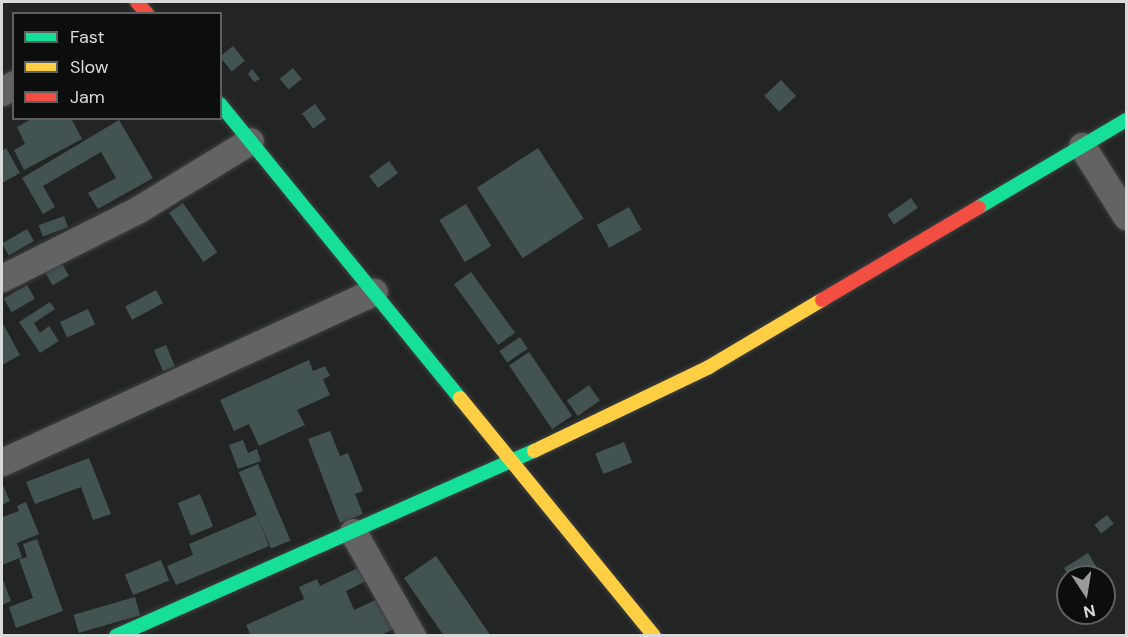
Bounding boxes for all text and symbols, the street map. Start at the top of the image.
legend [12,12,222,120]
text: Fast [70,25,105,49]
text: Slow [70,55,109,79]
text: Jam [70,85,105,109]
north arrow [1056,565,1116,625]
text: N [1082,600,1097,623]

